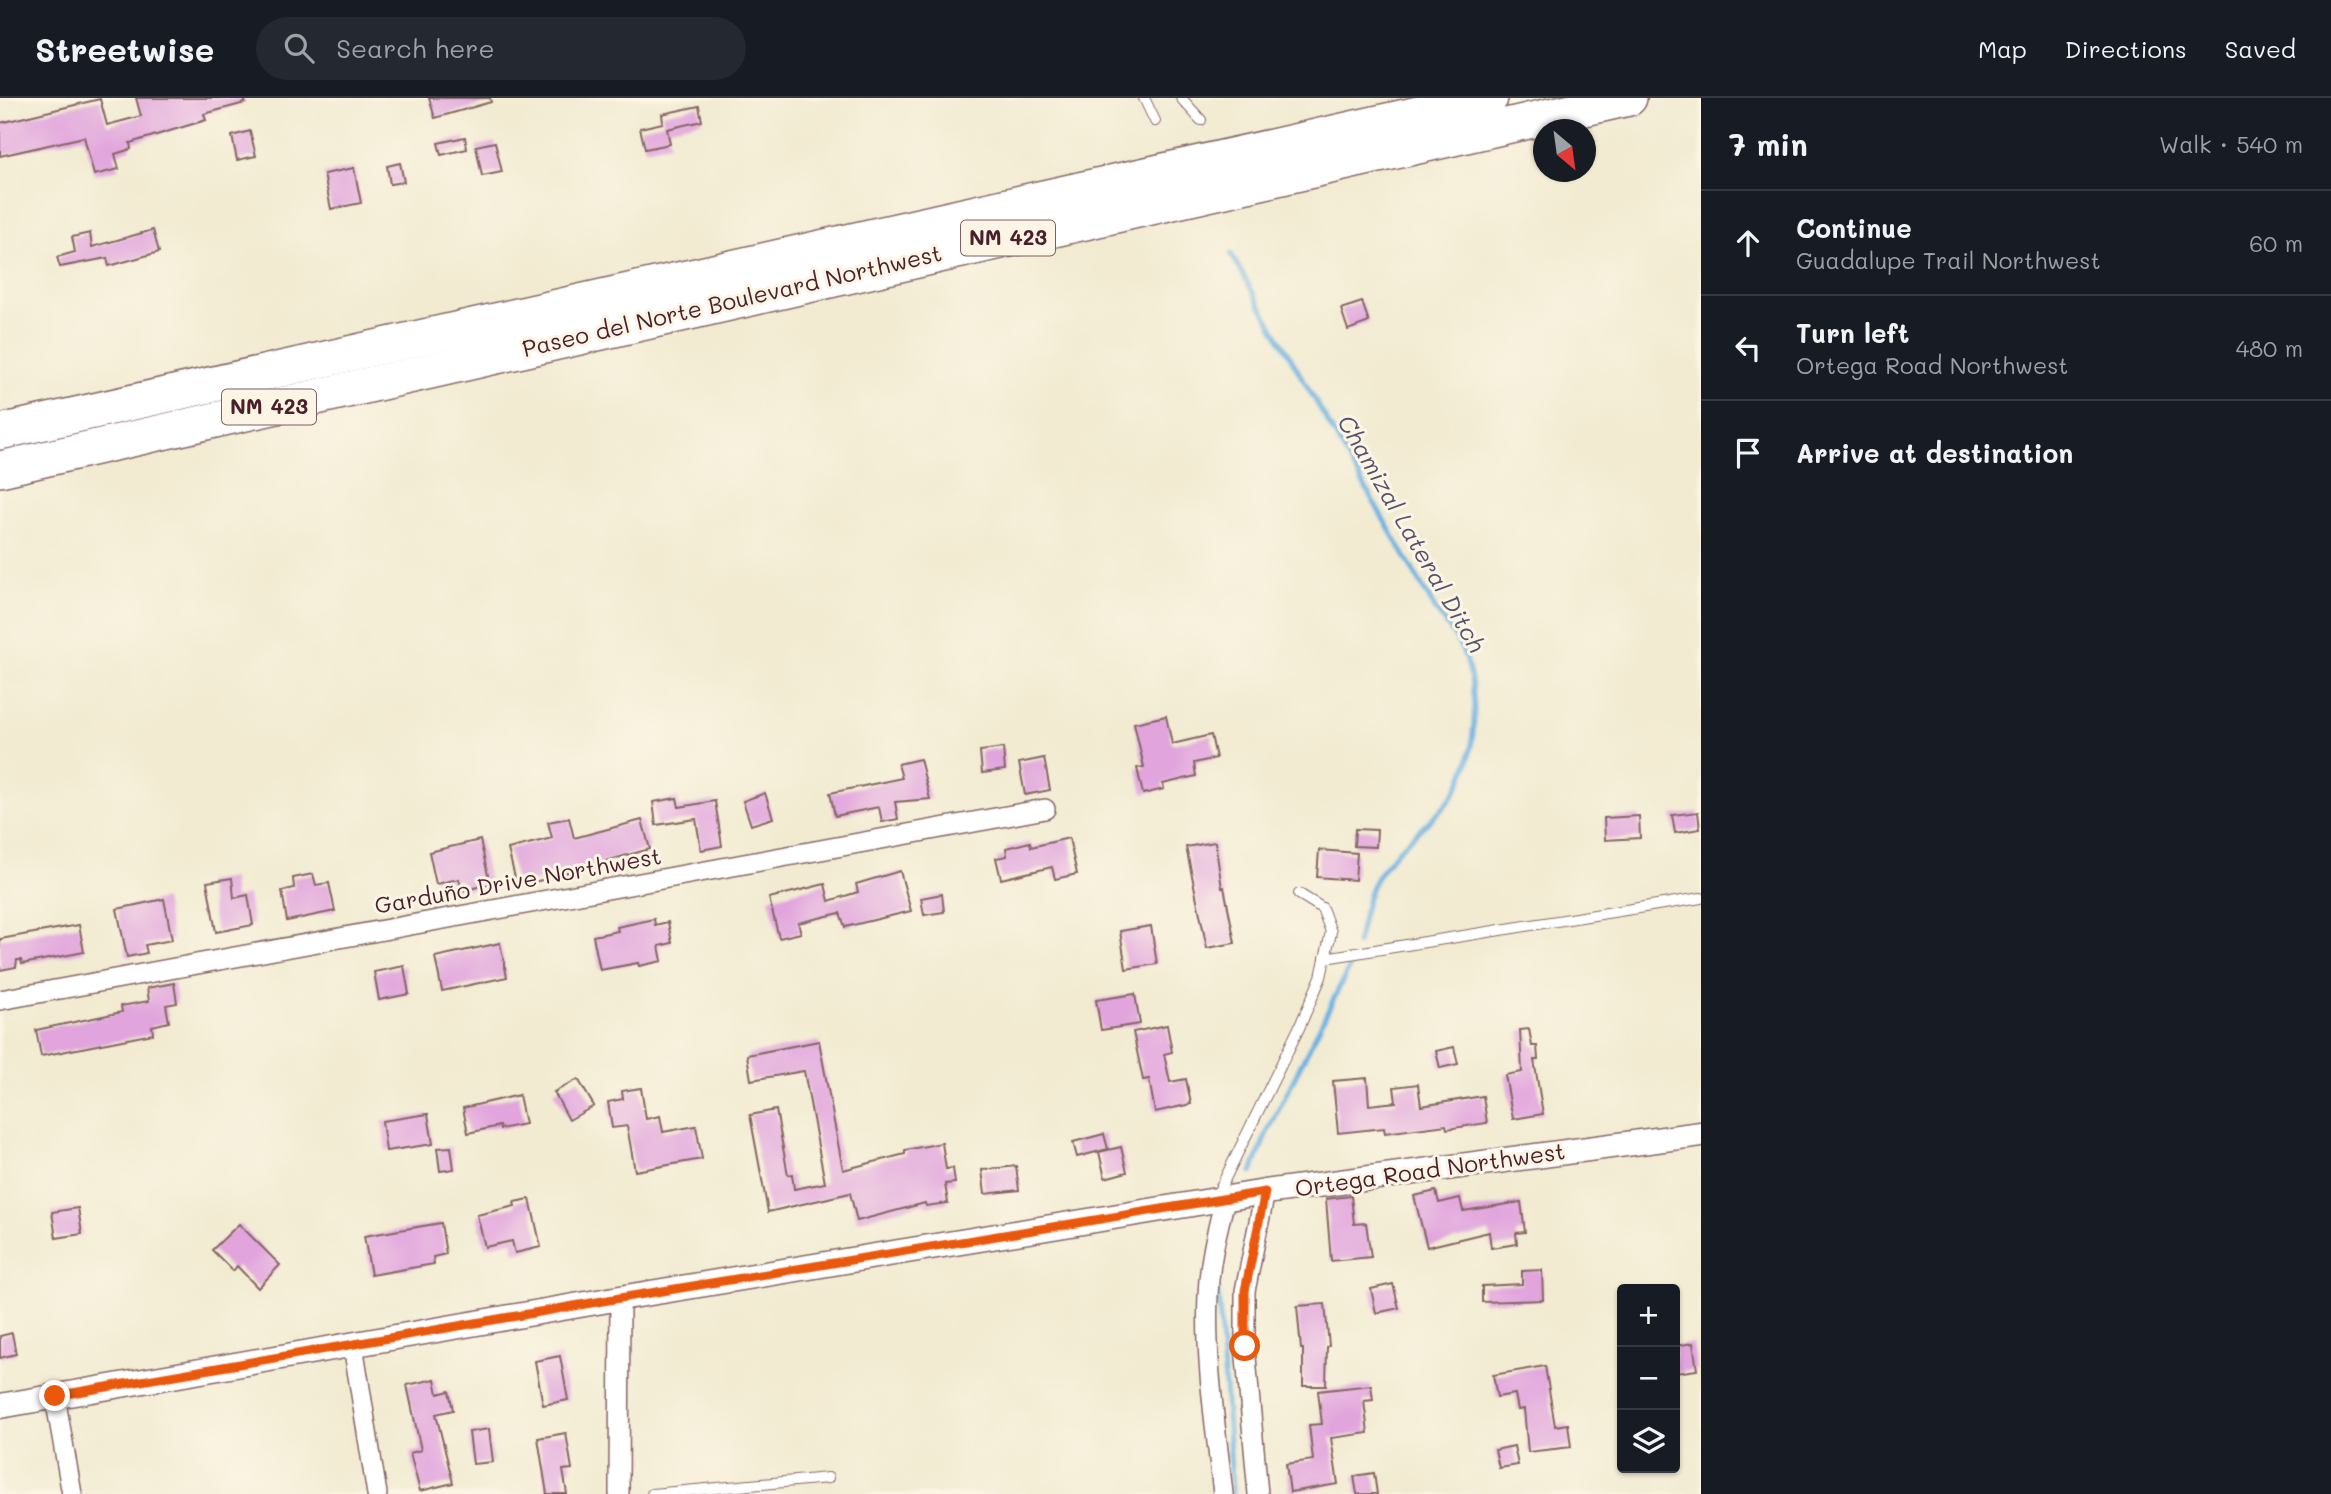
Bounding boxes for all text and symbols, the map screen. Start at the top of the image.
search box [256,17,746,80]
text: Streetwise [35,27,214,70]
icon: search [280,29,318,67]
text: Search here [336,31,495,65]
text: Map [1978,33,2027,64]
text: Directions [2065,33,2187,64]
text: Saved [2225,33,2296,64]
north arrow [1533,119,1596,182]
text: 7 min [1729,124,1808,164]
text: Walk · 540 m [2159,129,2303,159]
text: Continue [1796,211,1912,245]
road number: NM 423 [961,220,1055,256]
icon: ahead [1729,224,1767,262]
text: 60 m [2249,228,2303,258]
street label: Paseo del Norte Boulevard Northwest [519,237,945,363]
text: Guadalupe Trail Northwest [1796,245,2101,275]
text: Turn left [1796,316,1909,350]
icon: left [1729,329,1767,367]
text: 480 m [2236,333,2303,363]
text: Ortega Road Northwest [1796,350,2068,380]
road number: NM 423 [222,390,316,424]
water label: Chamizal Lateral Ditch [1331,409,1493,658]
icon: arrive [1729,434,1767,472]
text: Arrive at destination [1796,436,2073,470]
street label: Garduño Drive Northwest [372,840,664,920]
street label: Ortega Road Northwest [1293,1135,1567,1203]
map controls [1617,1284,1680,1473]
button: + [1617,1284,1680,1347]
route start [1229,1330,1260,1361]
button: − [1617,1347,1680,1410]
route end [39,1380,70,1411]
button: layers [1617,1410,1680,1473]

